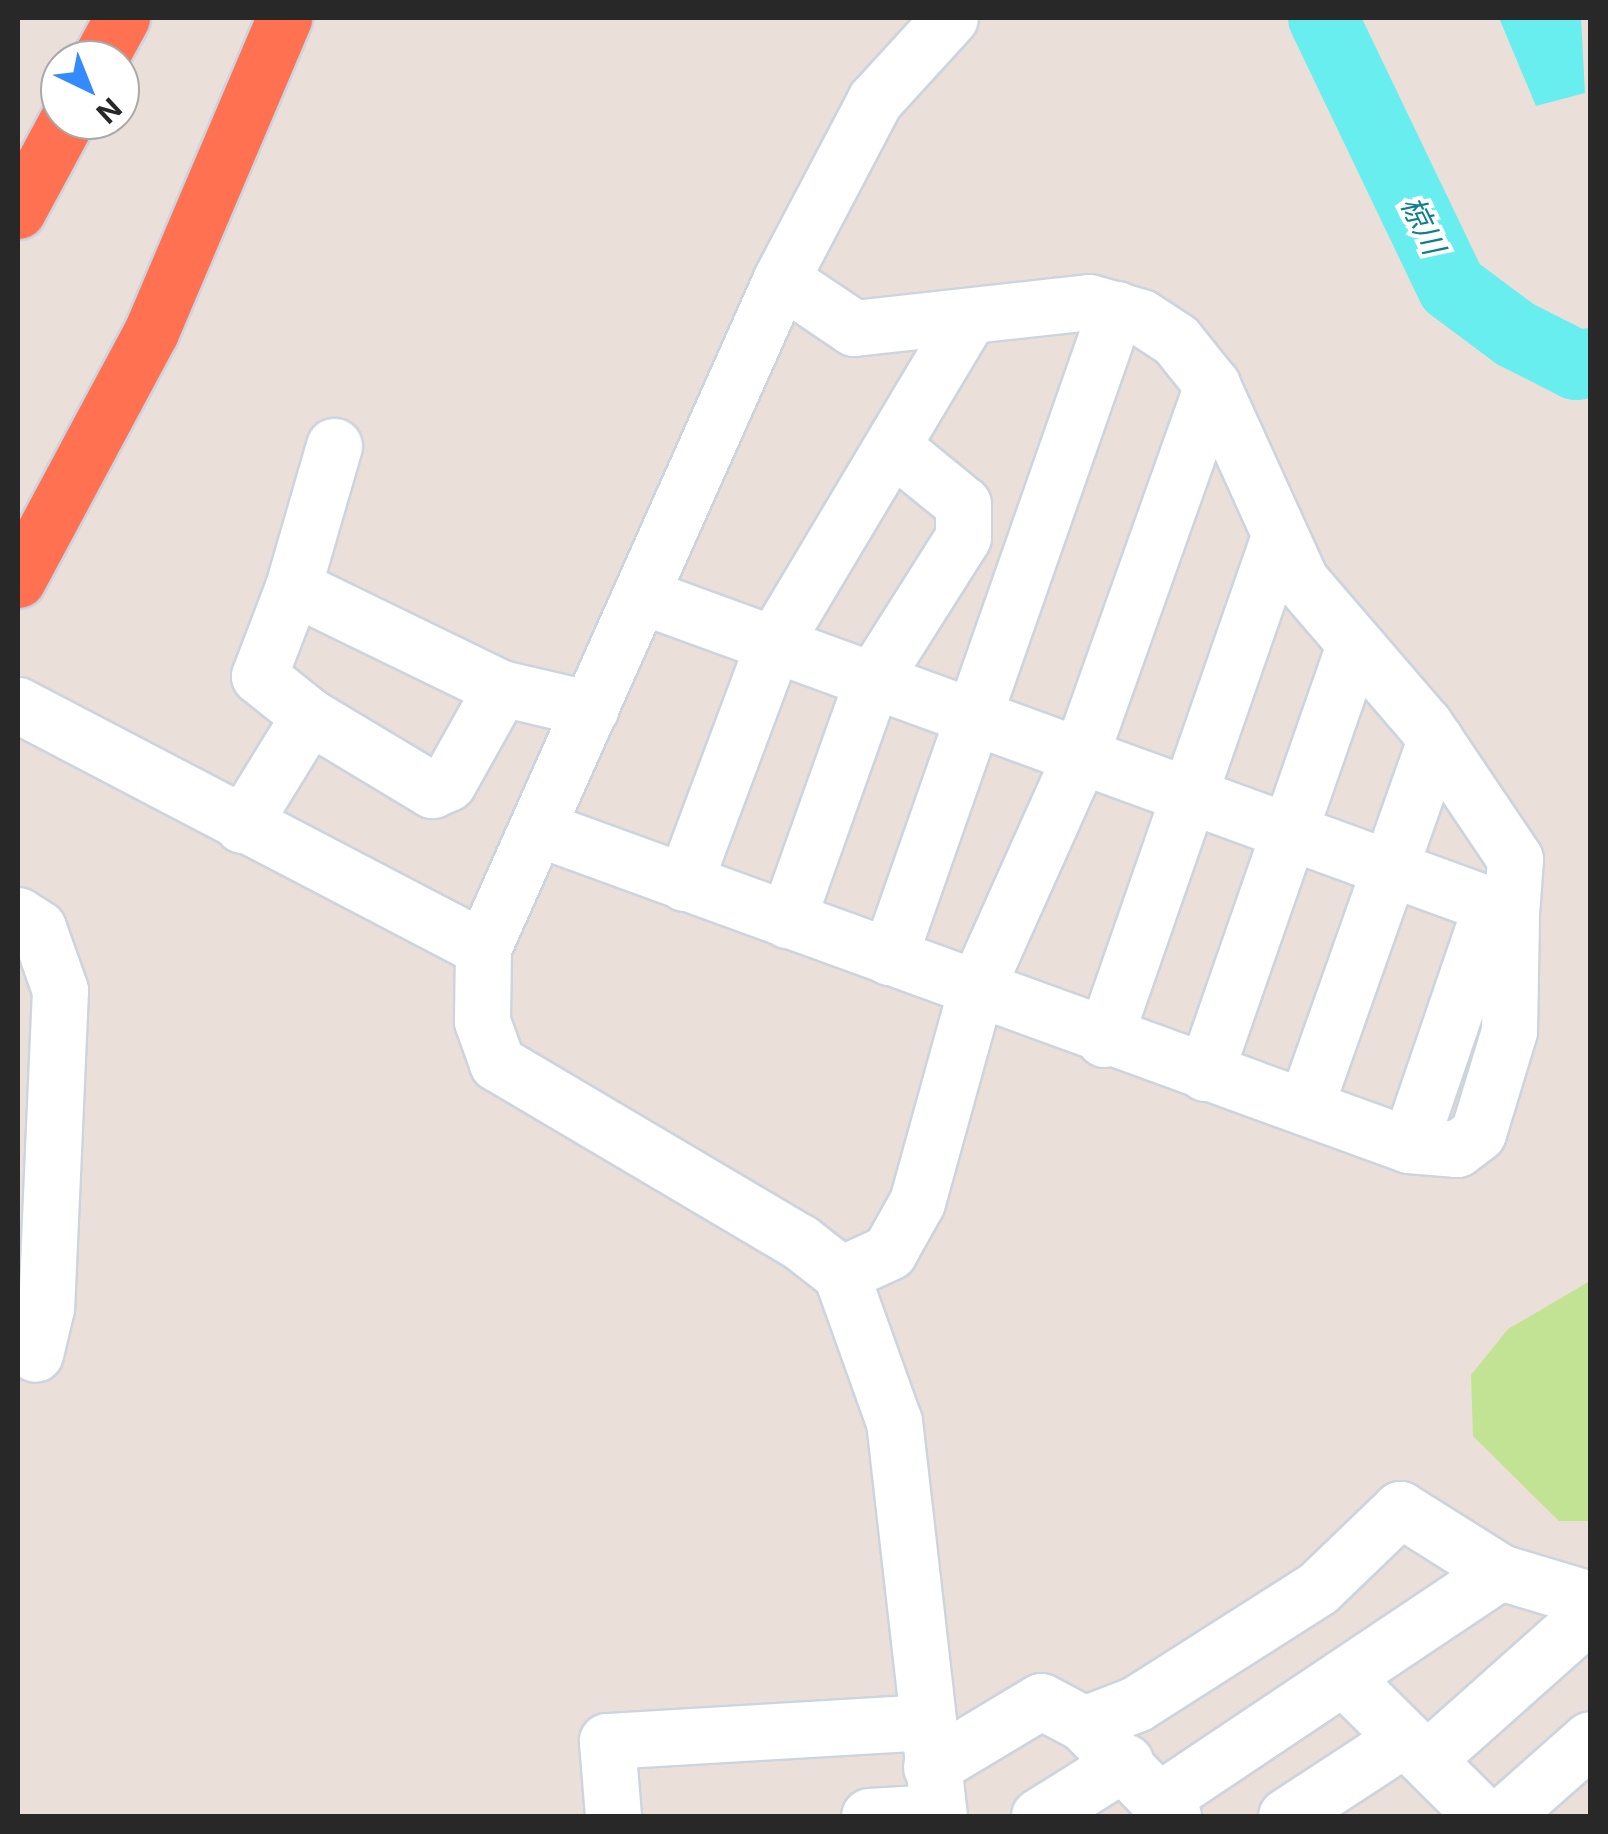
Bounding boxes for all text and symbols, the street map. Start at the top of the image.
north arrow [40,40,140,140]
text: N [90,91,128,130]
water label: 椋川 [1394,190,1452,260]

